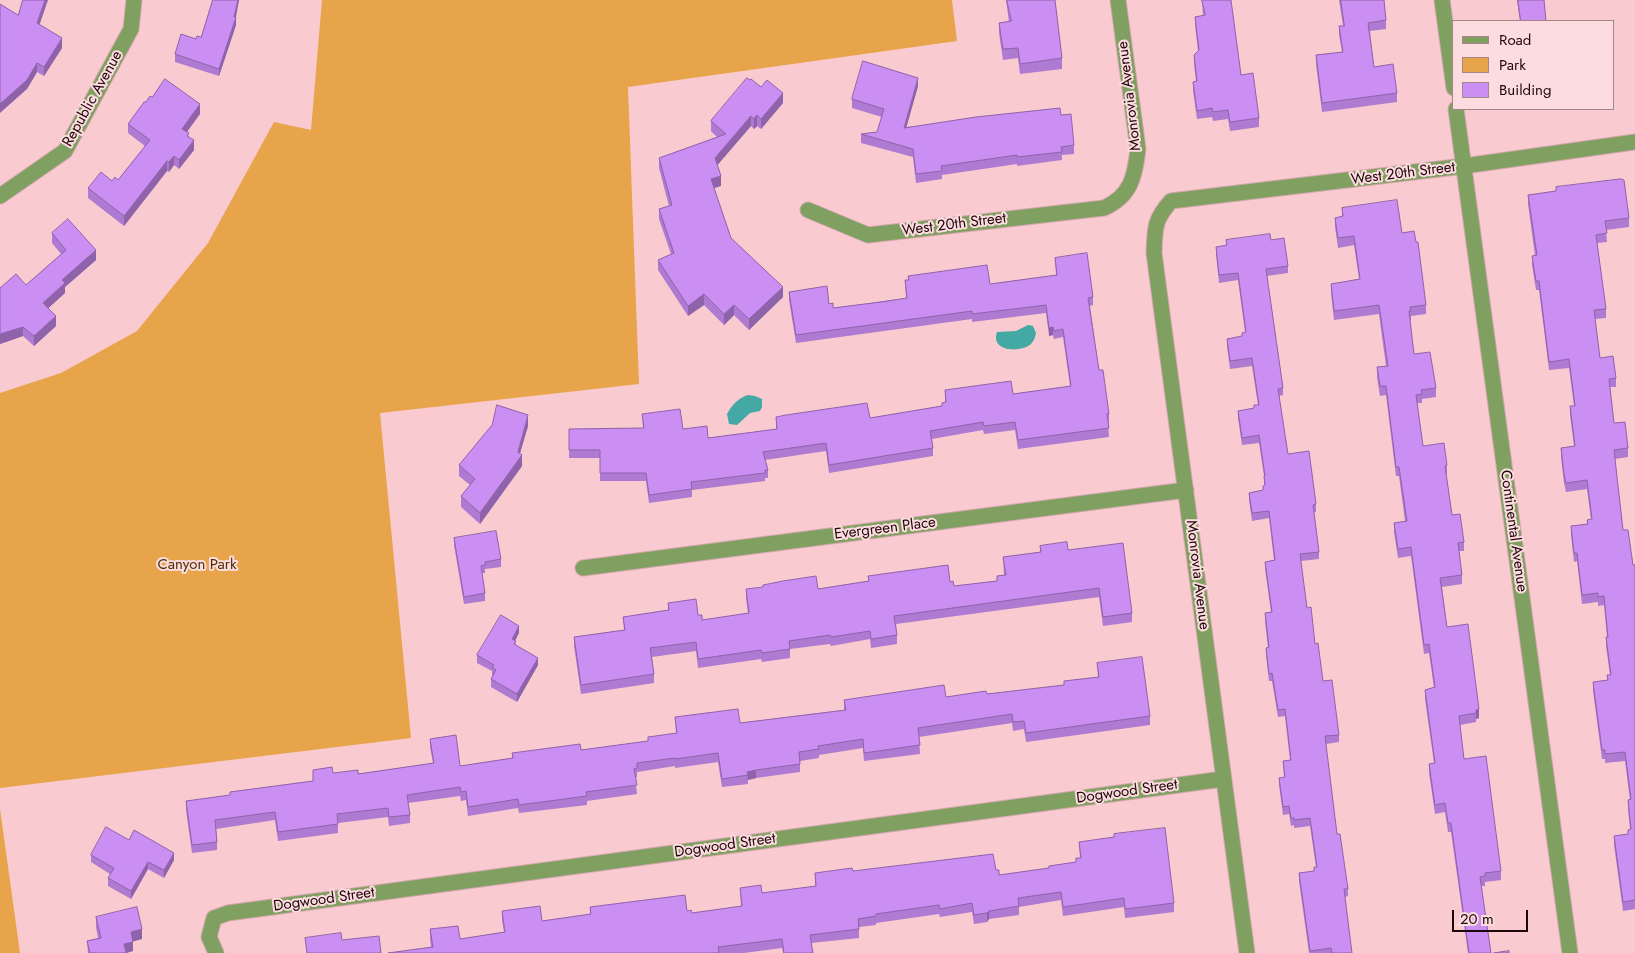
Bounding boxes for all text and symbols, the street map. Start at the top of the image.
legend [1452,20,1615,110]
text: Road [1499,29,1531,51]
street label: Monrovia Avenue [1114,40,1146,152]
street label: Republic Avenue [59,48,127,150]
text: Park [1499,54,1526,76]
text: Building [1499,79,1551,101]
street label: West 20th Street [1350,159,1456,189]
street label: West 20th Street [901,210,1007,240]
street label: Continental Avenue [1496,469,1530,593]
street label: Evergreen Place [833,514,937,544]
street label: Monrovia Avenue [1181,519,1213,631]
park label: Canyon Park [158,556,236,574]
street label: Dogwood Street [1075,776,1179,808]
street label: Dogwood Street [673,830,777,862]
street label: Dogwood Street [272,884,376,916]
scale bar [1455,900,1531,932]
text: 20 m [1460,908,1494,930]

